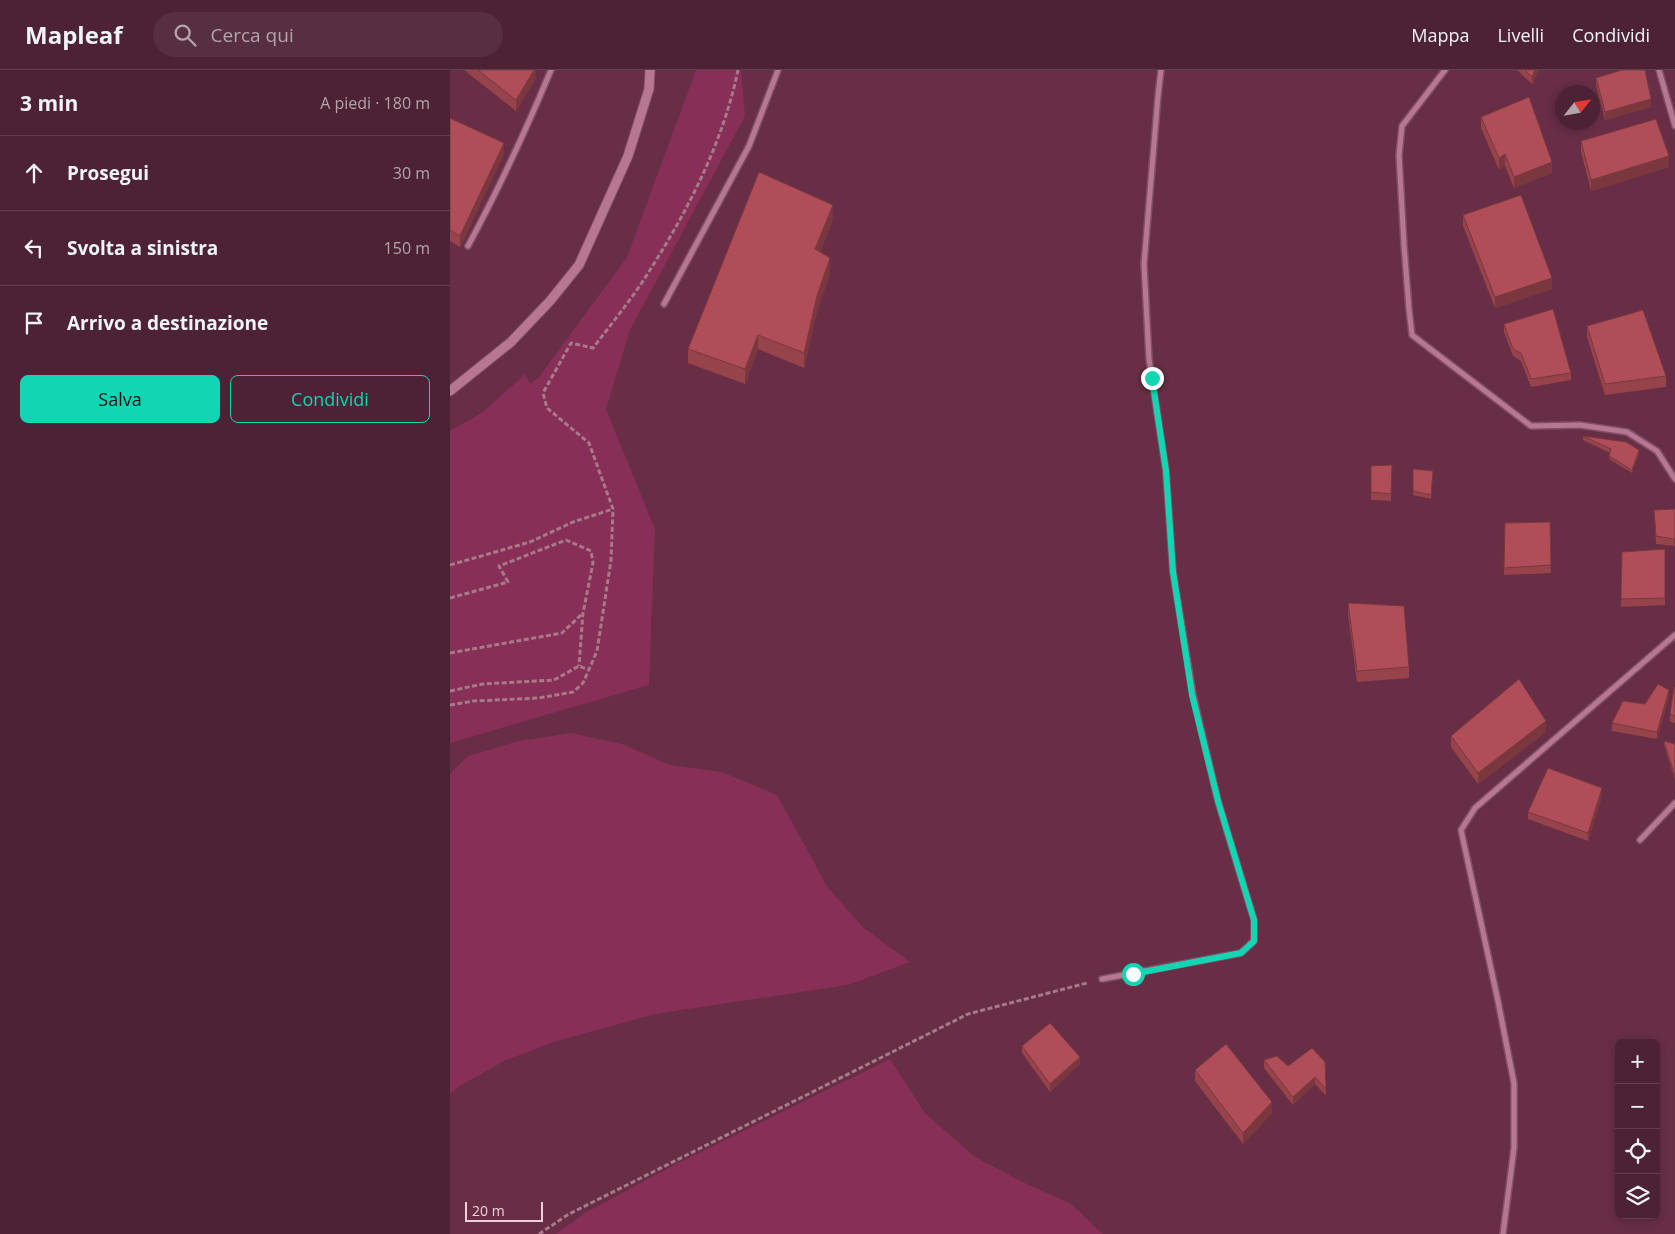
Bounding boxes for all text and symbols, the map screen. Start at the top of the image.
search box [153,12,503,57]
text: Mapleaf [25,18,123,51]
icon: search [171,21,199,49]
text: Cerca qui [211,22,294,48]
text: Mappa [1411,23,1469,47]
text: Livelli [1497,23,1544,47]
text: Condividi [1572,23,1650,47]
north arrow [1555,85,1600,130]
text: 3 min [20,89,78,117]
text: A piedi · 180 m [320,92,430,114]
icon: ahead [20,159,48,187]
text: Prosegui [67,160,149,186]
text: 30 m [393,162,430,184]
icon: left [20,234,48,262]
text: Svolta a sinistra [67,235,218,261]
text: 150 m [384,237,430,259]
icon: arrive [20,309,48,337]
text: Arrivo a destinazione [67,310,268,336]
route end [1141,367,1164,390]
button: Salva [20,375,220,423]
button: Condividi [230,375,430,423]
route start [1122,963,1145,986]
map controls [1615,1039,1660,1219]
button: + [1615,1039,1660,1084]
button: − [1615,1084,1660,1129]
button: locate [1615,1129,1660,1174]
button: layers [1615,1174,1660,1219]
scale bar [465,1199,542,1222]
text: 20 m [472,1201,505,1220]

